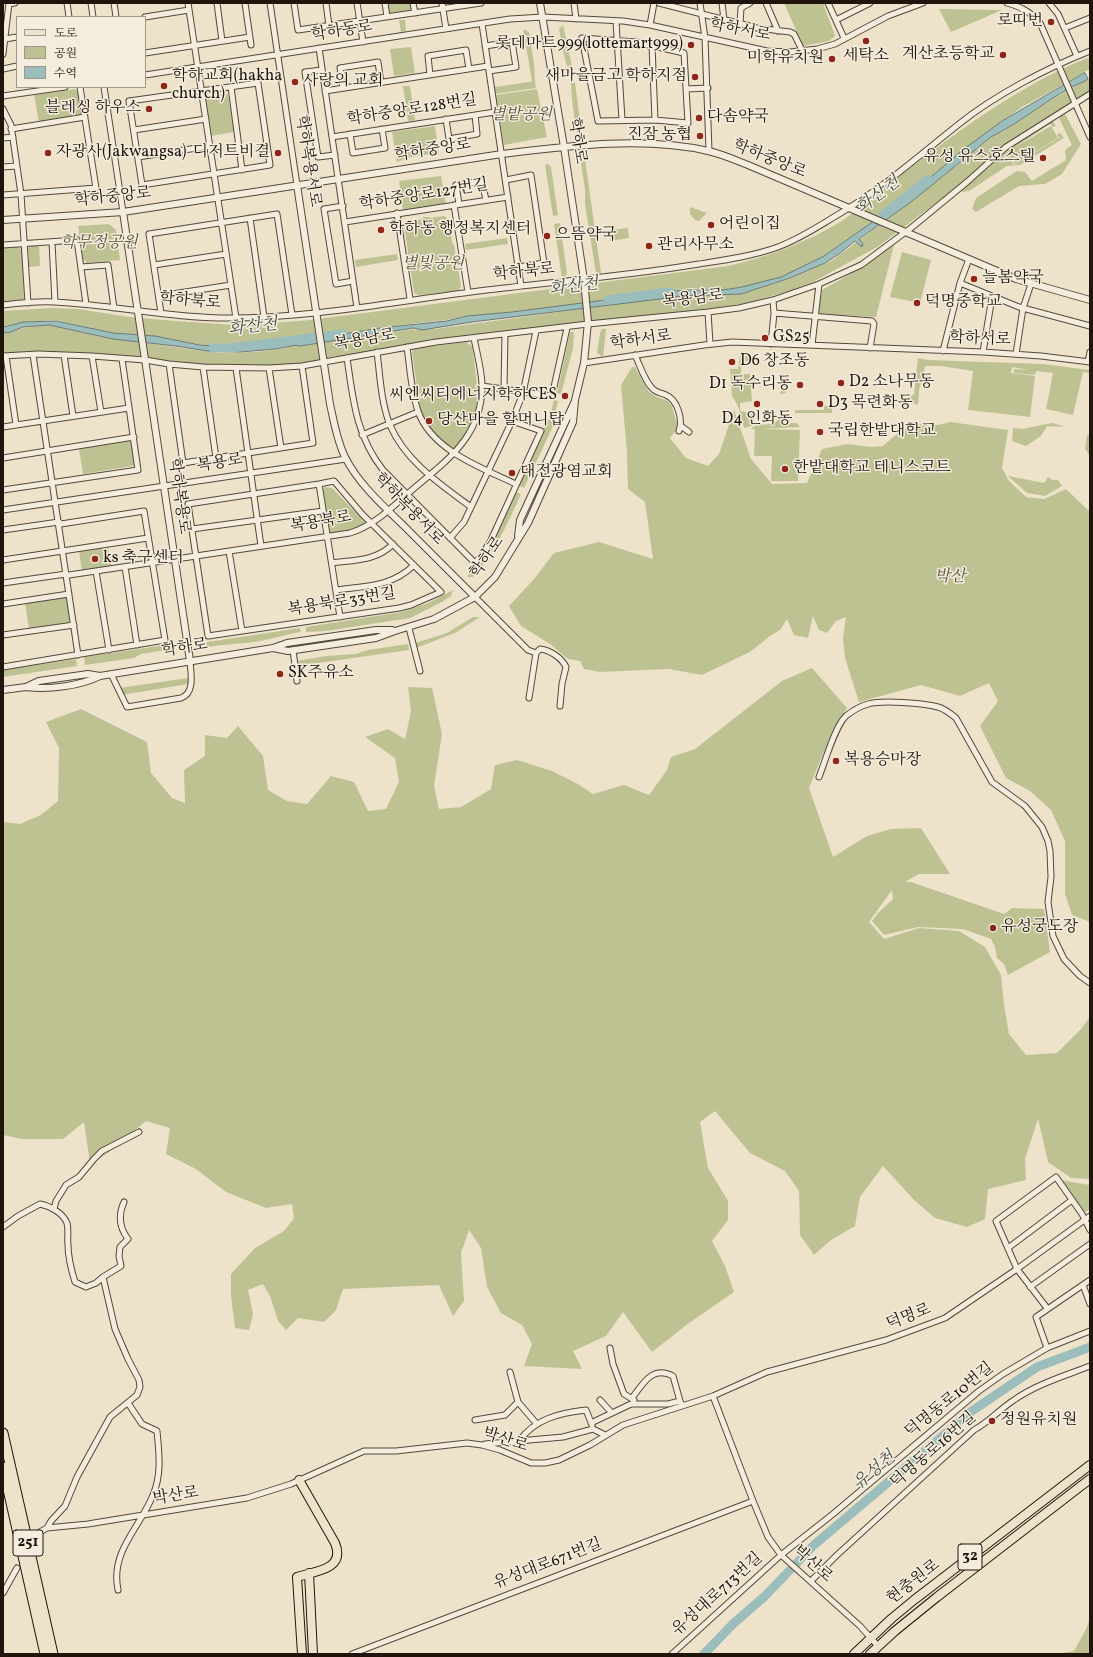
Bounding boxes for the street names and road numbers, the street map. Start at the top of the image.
street label: 학하서로 [708,16,772,46]
street label: 학하동로 [310,18,374,46]
street label: 학하중앙로128번길 [346,91,478,131]
street label: 학하복용서로 [290,114,324,208]
street label: 학하로 [563,117,589,165]
street label: 학하중앙로 [393,135,473,167]
street label: 학하중앙로 [730,137,808,183]
street label: 학하중앙로127번길 [358,176,490,216]
street label: 학하중앙로 [74,184,152,212]
street label: 학하북로 [492,260,556,286]
street label: 복용남로 [661,287,725,313]
street label: 학하북로 [158,290,222,314]
street label: 복용남로 [333,326,397,356]
street label: 학하서로 [609,327,673,355]
street label: 학하서로 [949,329,1011,351]
street label: 복용로 [196,451,244,477]
street label: 학하복용로 [163,456,193,536]
street label: 학하복용서로 [369,470,447,550]
street label: 복용북로 [289,508,353,538]
street label: 학하로 [467,534,509,582]
street label: 복용북로33번길 [287,585,397,621]
street label: 학하로 [161,636,209,662]
street label: 덕명로 [884,1301,934,1335]
street label: 덕명동로10번길 [902,1359,998,1443]
street label: 덕명동로16번길 [887,1409,981,1493]
street label: 박산로 [480,1425,530,1457]
street label: 박산로 [152,1484,200,1510]
road number: 251 [13,1530,43,1556]
street label: 유성대로671번길 [491,1535,605,1595]
street label: 박산로 [788,1542,836,1588]
road number: 32 [958,1544,982,1570]
street label: 유성대로713번길 [669,1549,767,1641]
street label: 현충원로 [884,1556,944,1610]

